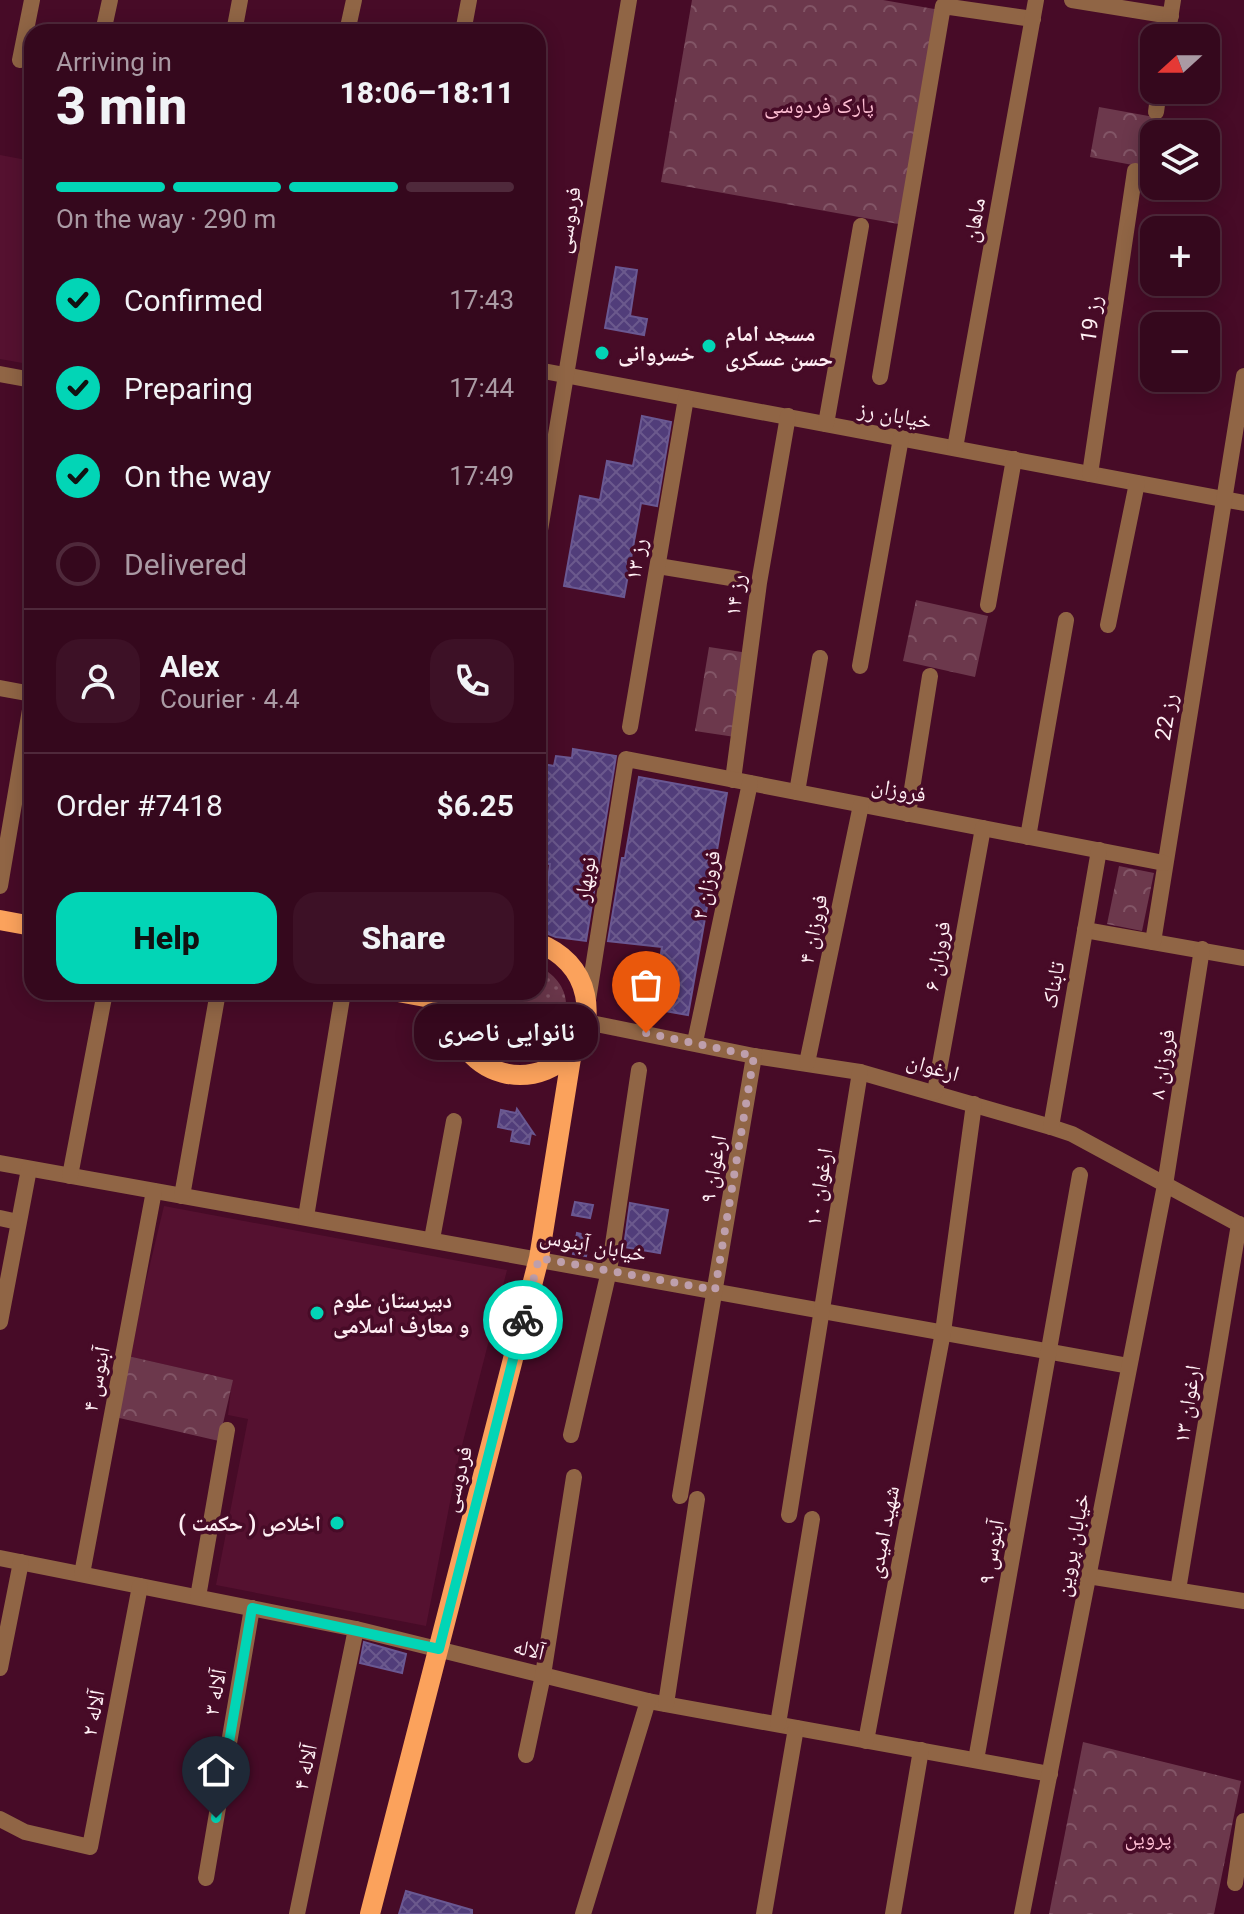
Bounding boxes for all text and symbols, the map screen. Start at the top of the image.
north arrow [1140,24,1220,104]
map controls [1140,24,1220,392]
text: Arriving in [56,47,172,77]
text: 18:06–18:11 [339,75,514,110]
text: 3 min [56,76,187,137]
park label: پارک فردوسی [764,93,874,119]
button: layers [1140,120,1220,200]
street label: فردوسی [550,185,587,255]
street label: ماهان [958,196,991,245]
text: On the way · 290 m [56,204,276,234]
button: + [1140,216,1220,296]
icon: check [56,278,100,322]
text: Confirmed [124,283,263,318]
text: 17:43 [449,285,514,315]
street label: رز 19 [1075,294,1107,344]
button: − [1140,312,1220,392]
place label: مسجد امام حسن عسکری [725,321,833,372]
marker: مسجد امام حسن عسکری [700,337,718,355]
place label: خسروانی [618,341,695,367]
marker: خسروانی [593,344,611,362]
icon: check [56,366,100,410]
text: Preparing [124,371,253,406]
text: 17:44 [449,373,514,403]
street label: خیابان رز [855,396,934,435]
icon: check [56,454,100,498]
text: On the way [124,459,271,494]
text: 17:49 [449,461,514,491]
street label: رز ۱۳ [620,536,652,582]
text: Delivered [124,547,247,582]
street label: رز ۱۴ [720,572,750,618]
button: person [56,639,140,723]
button: phone [430,639,514,723]
text: Alex [160,649,220,684]
text: Courier · 4.4 [160,684,300,714]
street label: رز 22 [1150,692,1182,742]
street label: فروزان [869,772,928,809]
text: Order #7418 [56,788,223,823]
text: $6.25 [436,788,514,823]
street label: فروزان ۲ [686,848,727,922]
street label: نوبهار [569,855,601,904]
button: Help [56,892,277,984]
button: Share [293,892,514,984]
street label: فروزان ۴ [793,892,834,966]
street label: فروزان ۶ [919,919,956,993]
pin [612,951,680,1033]
street label: تابناک [1037,959,1069,1010]
icon: bag [624,963,668,1007]
callout: نانوایی ناصری [414,1005,598,1061]
text: نانوایی ناصری [437,1017,575,1047]
street label: فروزان ۸ [1144,1027,1181,1101]
street label: ارغوان [904,1048,962,1087]
street label: ارغوان ۹ [695,1133,732,1205]
street label: ارغوان ۱۰ [801,1146,838,1228]
street label: خیابان آبنوس [538,1223,648,1268]
courier [483,1280,563,1360]
place label: دبیرستان علوم و معارف اسلامی [333,1288,470,1339]
icon: bike [501,1298,545,1342]
marker: دبیرستان علوم و معارف اسلامی [308,1304,326,1322]
street label: آبنوس ۴ [77,1344,116,1414]
street label: ارغوان ۱۳ [1169,1363,1206,1445]
street label: فردوسی [437,1443,478,1515]
street label: شهید امیدی [862,1484,905,1581]
street label: خیابان پروین [1050,1491,1095,1599]
place label: اخلاص ( حکمت ) [178,1511,321,1537]
marker: اخلاص ( حکمت ) [328,1514,346,1532]
street label: آبنوس ۹ [973,1517,1010,1587]
street label: آلاله [511,1633,548,1665]
street label: آلاله ۳ [199,1666,231,1717]
street label: آلاله ۲ [76,1687,110,1738]
pin [182,1736,250,1818]
street label: آلاله ۴ [288,1741,322,1792]
icon: home [194,1748,238,1792]
park label: پروین [1124,1825,1172,1851]

